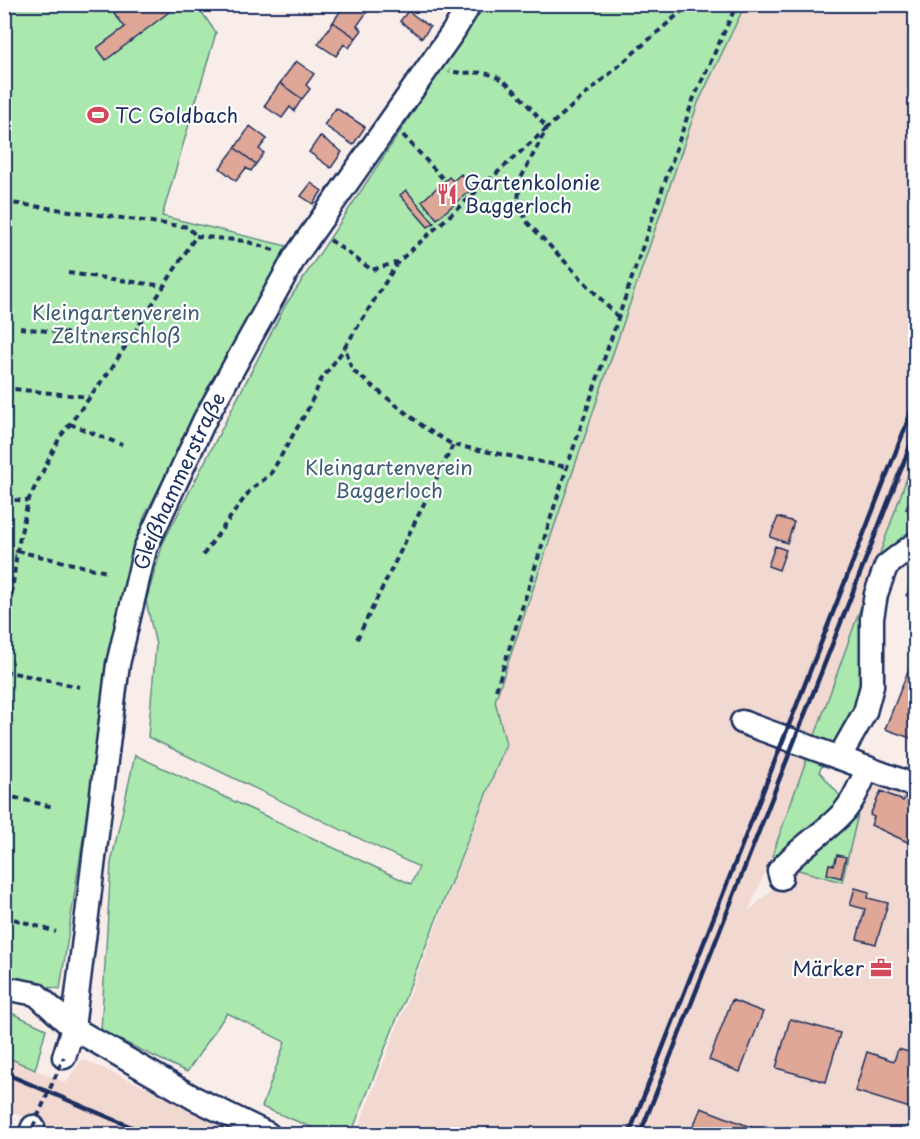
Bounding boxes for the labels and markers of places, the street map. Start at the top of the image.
place label: TC Goldbach [115,100,238,130]
sports icon: TC Goldbach [86,103,110,127]
place label: Gartenkolonie Baggerloch [464,167,601,220]
restaurant icon: Gartenkolonie Baggerloch [435,182,459,206]
place label: Märker [792,953,865,983]
office icon: Märker [869,956,893,980]

